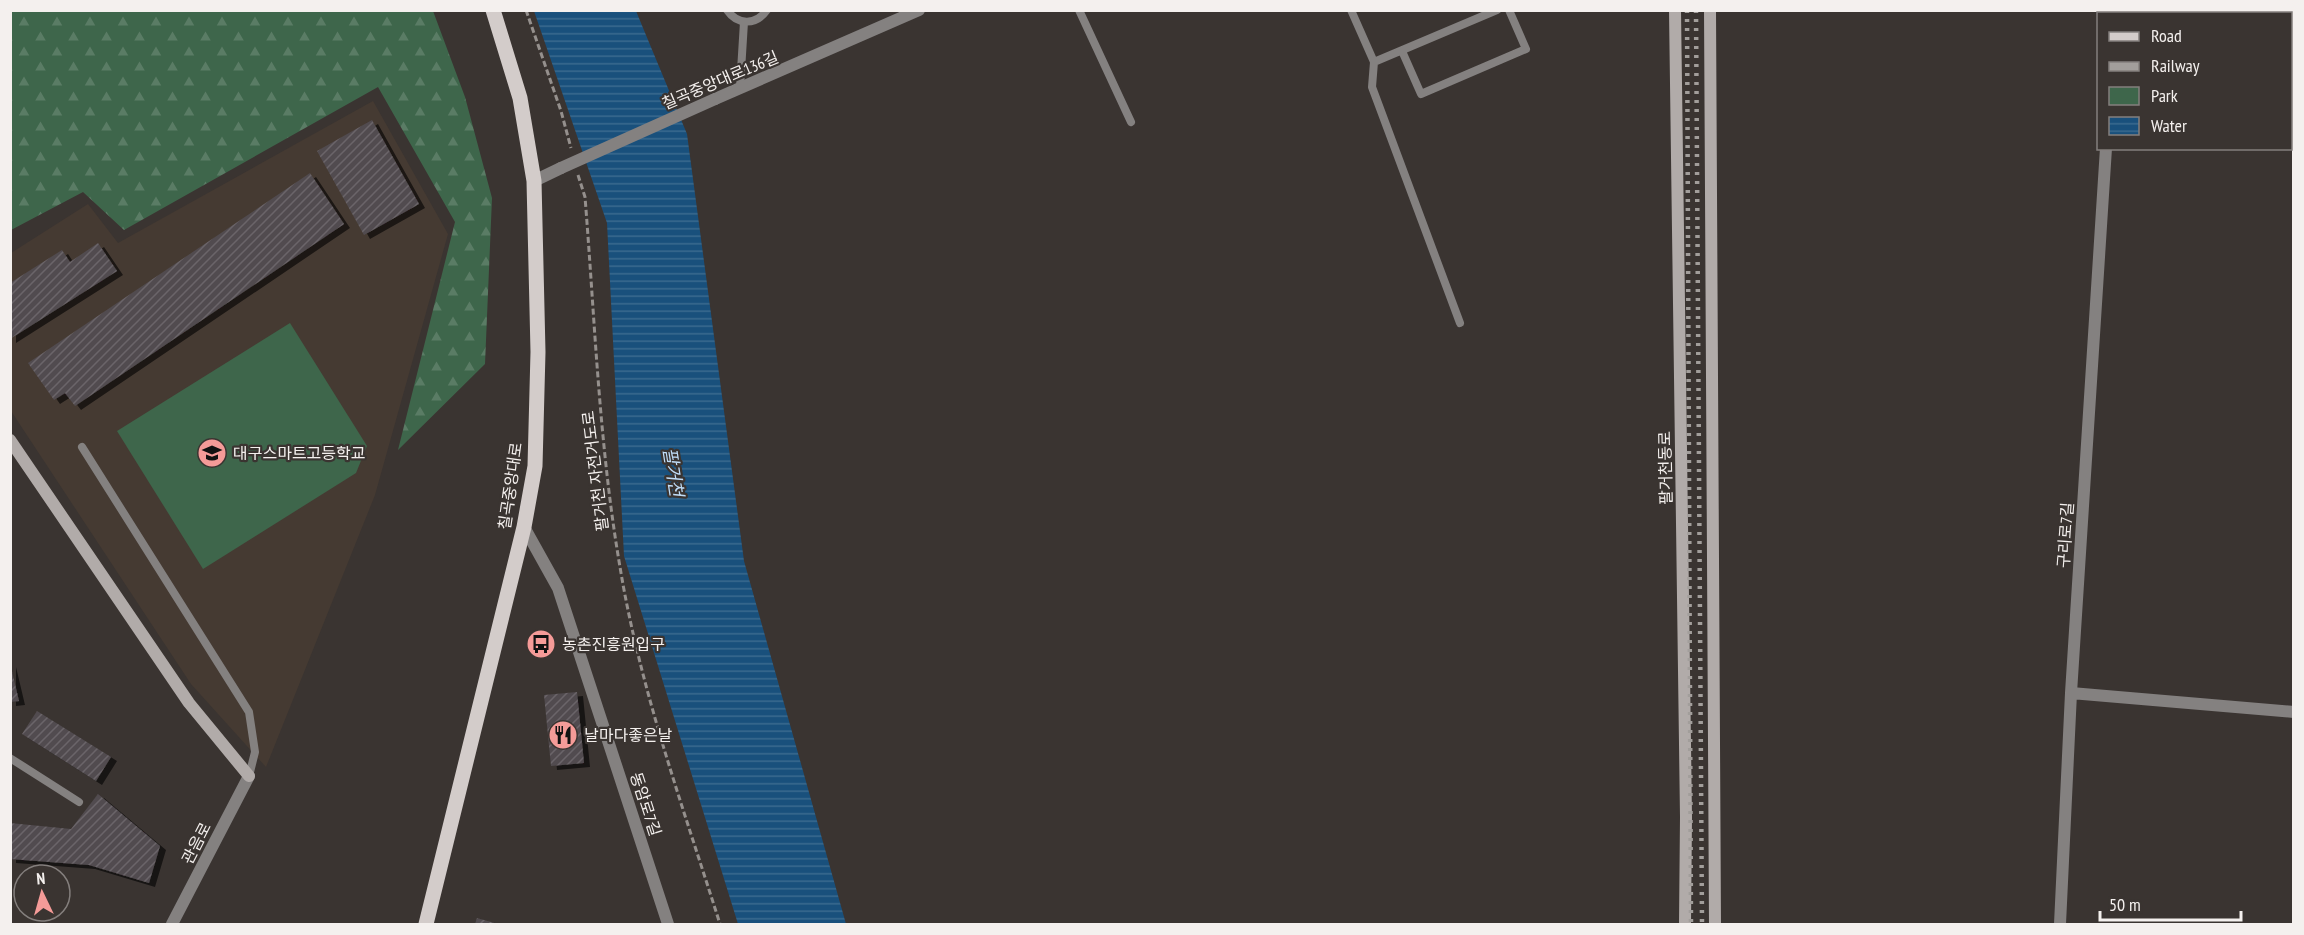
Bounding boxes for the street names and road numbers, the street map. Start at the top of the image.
street label: 칠곡중앙대로136길 [659,46,781,114]
street label: 팔거천 자전거도로 [578,409,612,532]
street label: 팔거천동로 [1654,431,1676,505]
street label: 칠곡중앙대로 [494,441,526,531]
street label: 구리로7길 [2053,501,2077,569]
street label: 동암로7길 [626,769,666,839]
street label: 관음로 [177,819,215,867]

